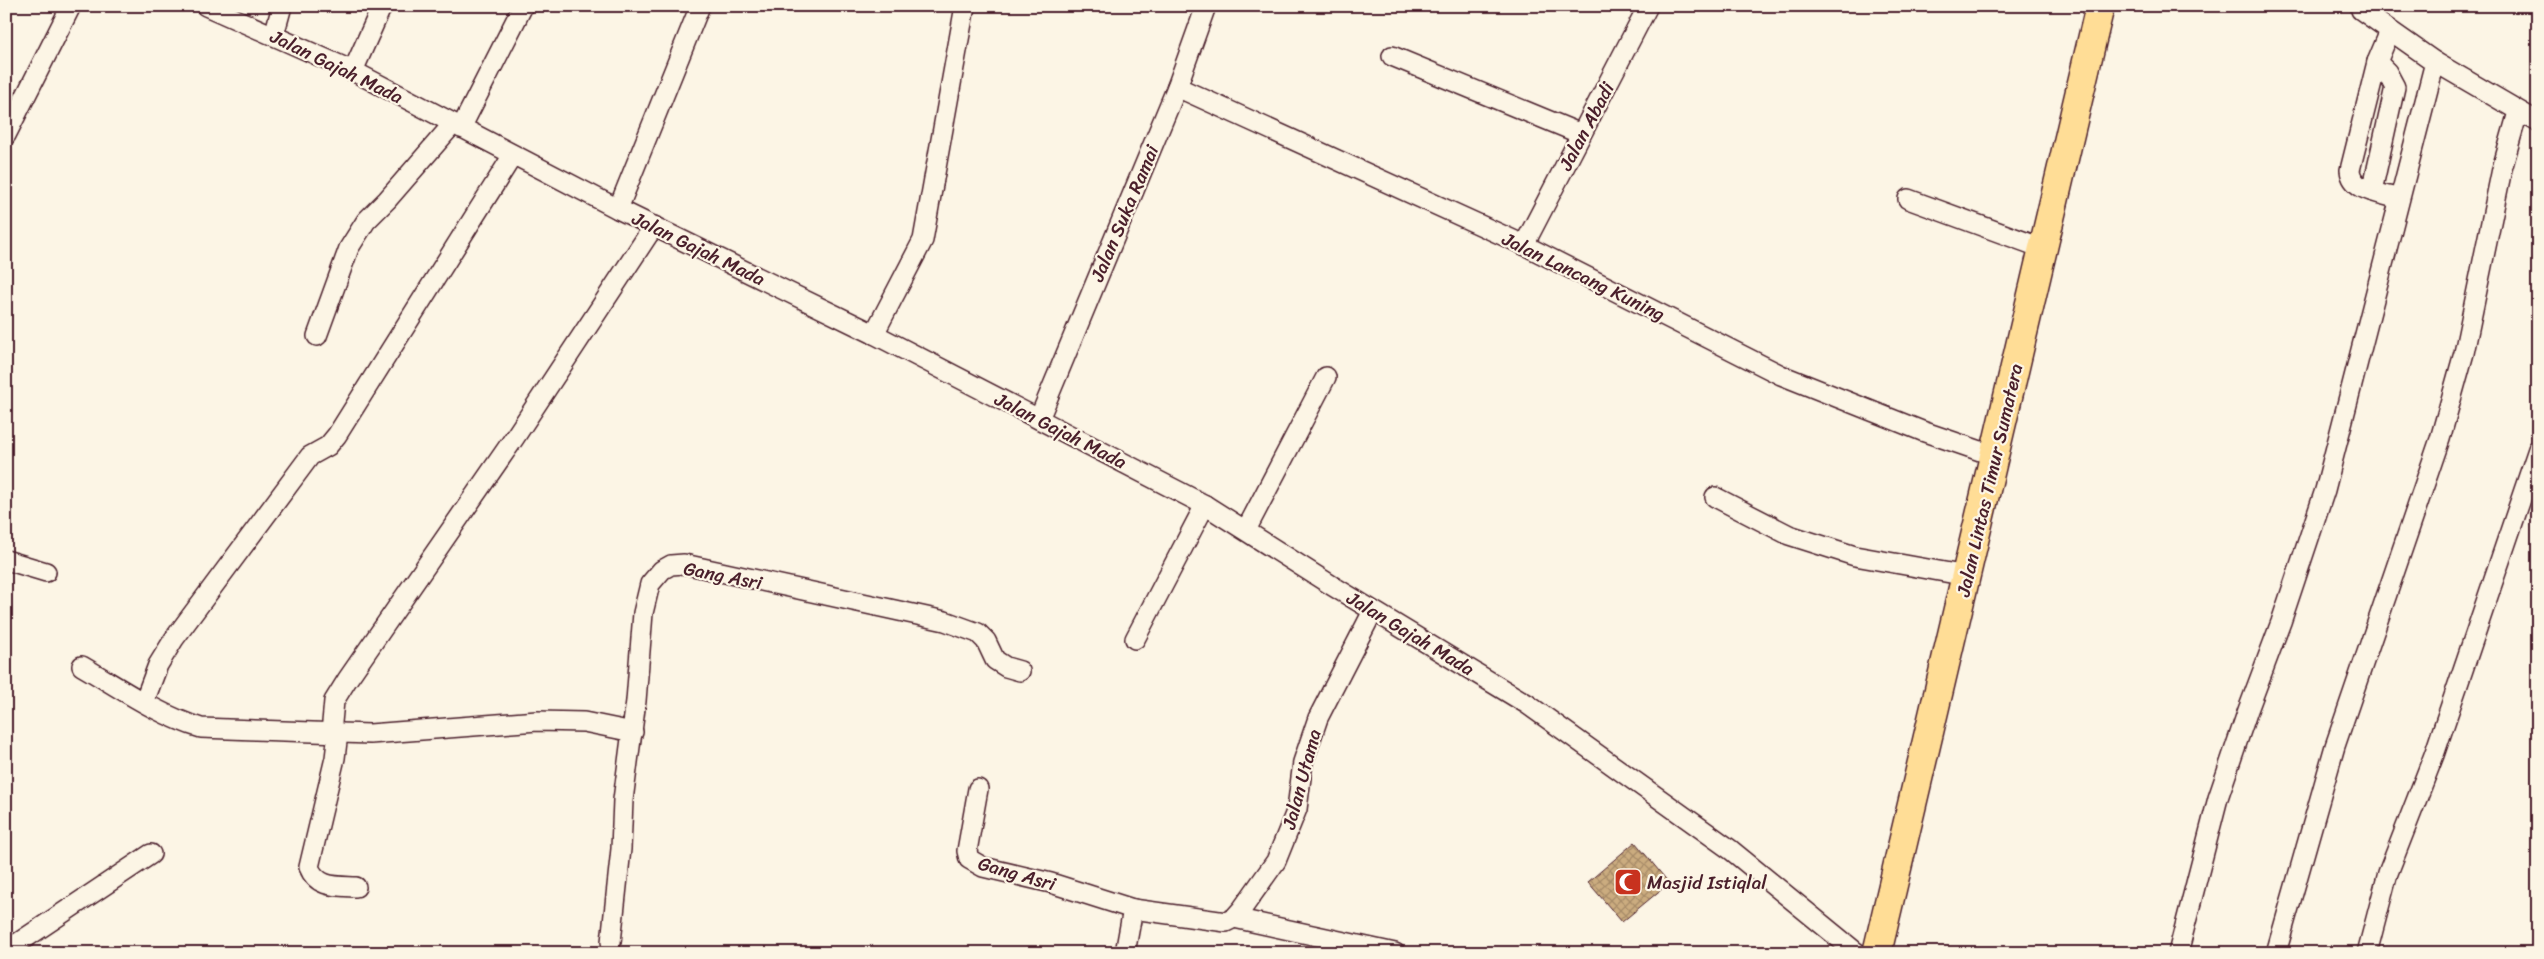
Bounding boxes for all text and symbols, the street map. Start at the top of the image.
street label: Jalan Gajah Mada [264,20,409,113]
street label: Jalan Abadi [1549,75,1624,177]
street label: Jalan Suka Ramai [1080,139,1168,288]
street label: Jalan Gajah Mada [626,202,771,295]
street label: Jalan Lancang Kuning [1496,222,1671,330]
street label: Jalan Lintas Timur Sumatera [1946,360,2032,601]
street label: Jalan Gajah Mada [988,383,1133,478]
street label: Gang Asri [681,552,766,599]
street label: Jalan Gajah Mada [1340,582,1482,685]
street label: Jalan Utama [1272,725,1331,834]
street label: Gang Asri [974,847,1060,900]
place label: Masjid Istiqlal [1647,866,1767,899]
mosque icon: Masjid Istiqlal [1613,867,1643,897]

